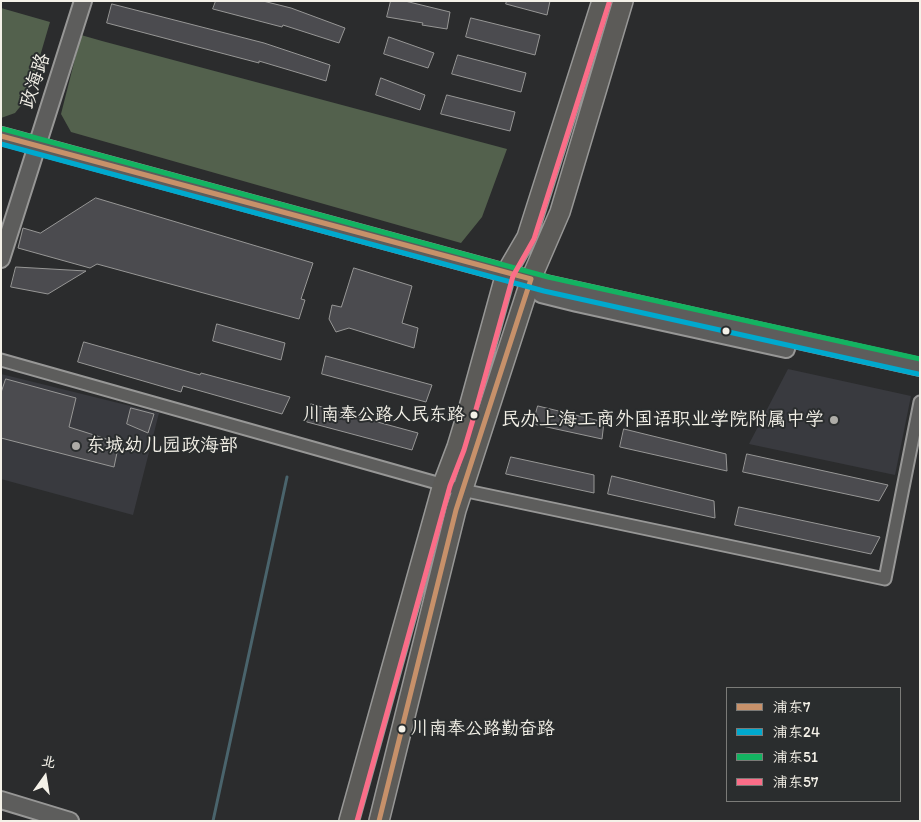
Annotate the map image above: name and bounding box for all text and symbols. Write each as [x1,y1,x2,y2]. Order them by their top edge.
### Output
street label: 政海路 [16,50,56,112]
unlabelled marker [721,326,731,336]
place label: 川南奉公路人民东路 [303,404,465,426]
place label: 民办上海工商外国语职业学院附属中学 [501,409,824,431]
marker: 川南奉公路人民东路 [469,410,479,420]
marker: 民办上海工商外国语职业学院附属中学 [828,414,840,426]
place label: 东城幼儿园政海部 [86,435,238,457]
marker: 东城幼儿园政海部 [70,440,82,452]
legend [726,687,901,802]
text: 浦东7 [773,698,810,716]
place label: 川南奉公路勤奋路 [411,718,555,740]
text: 浦东24 [773,723,820,741]
marker: 川南奉公路勤奋路 [397,724,407,734]
text: 浦东51 [773,748,818,766]
north arrow [20,752,70,802]
text: 北 [40,752,57,772]
text: 浦东57 [773,773,818,791]

